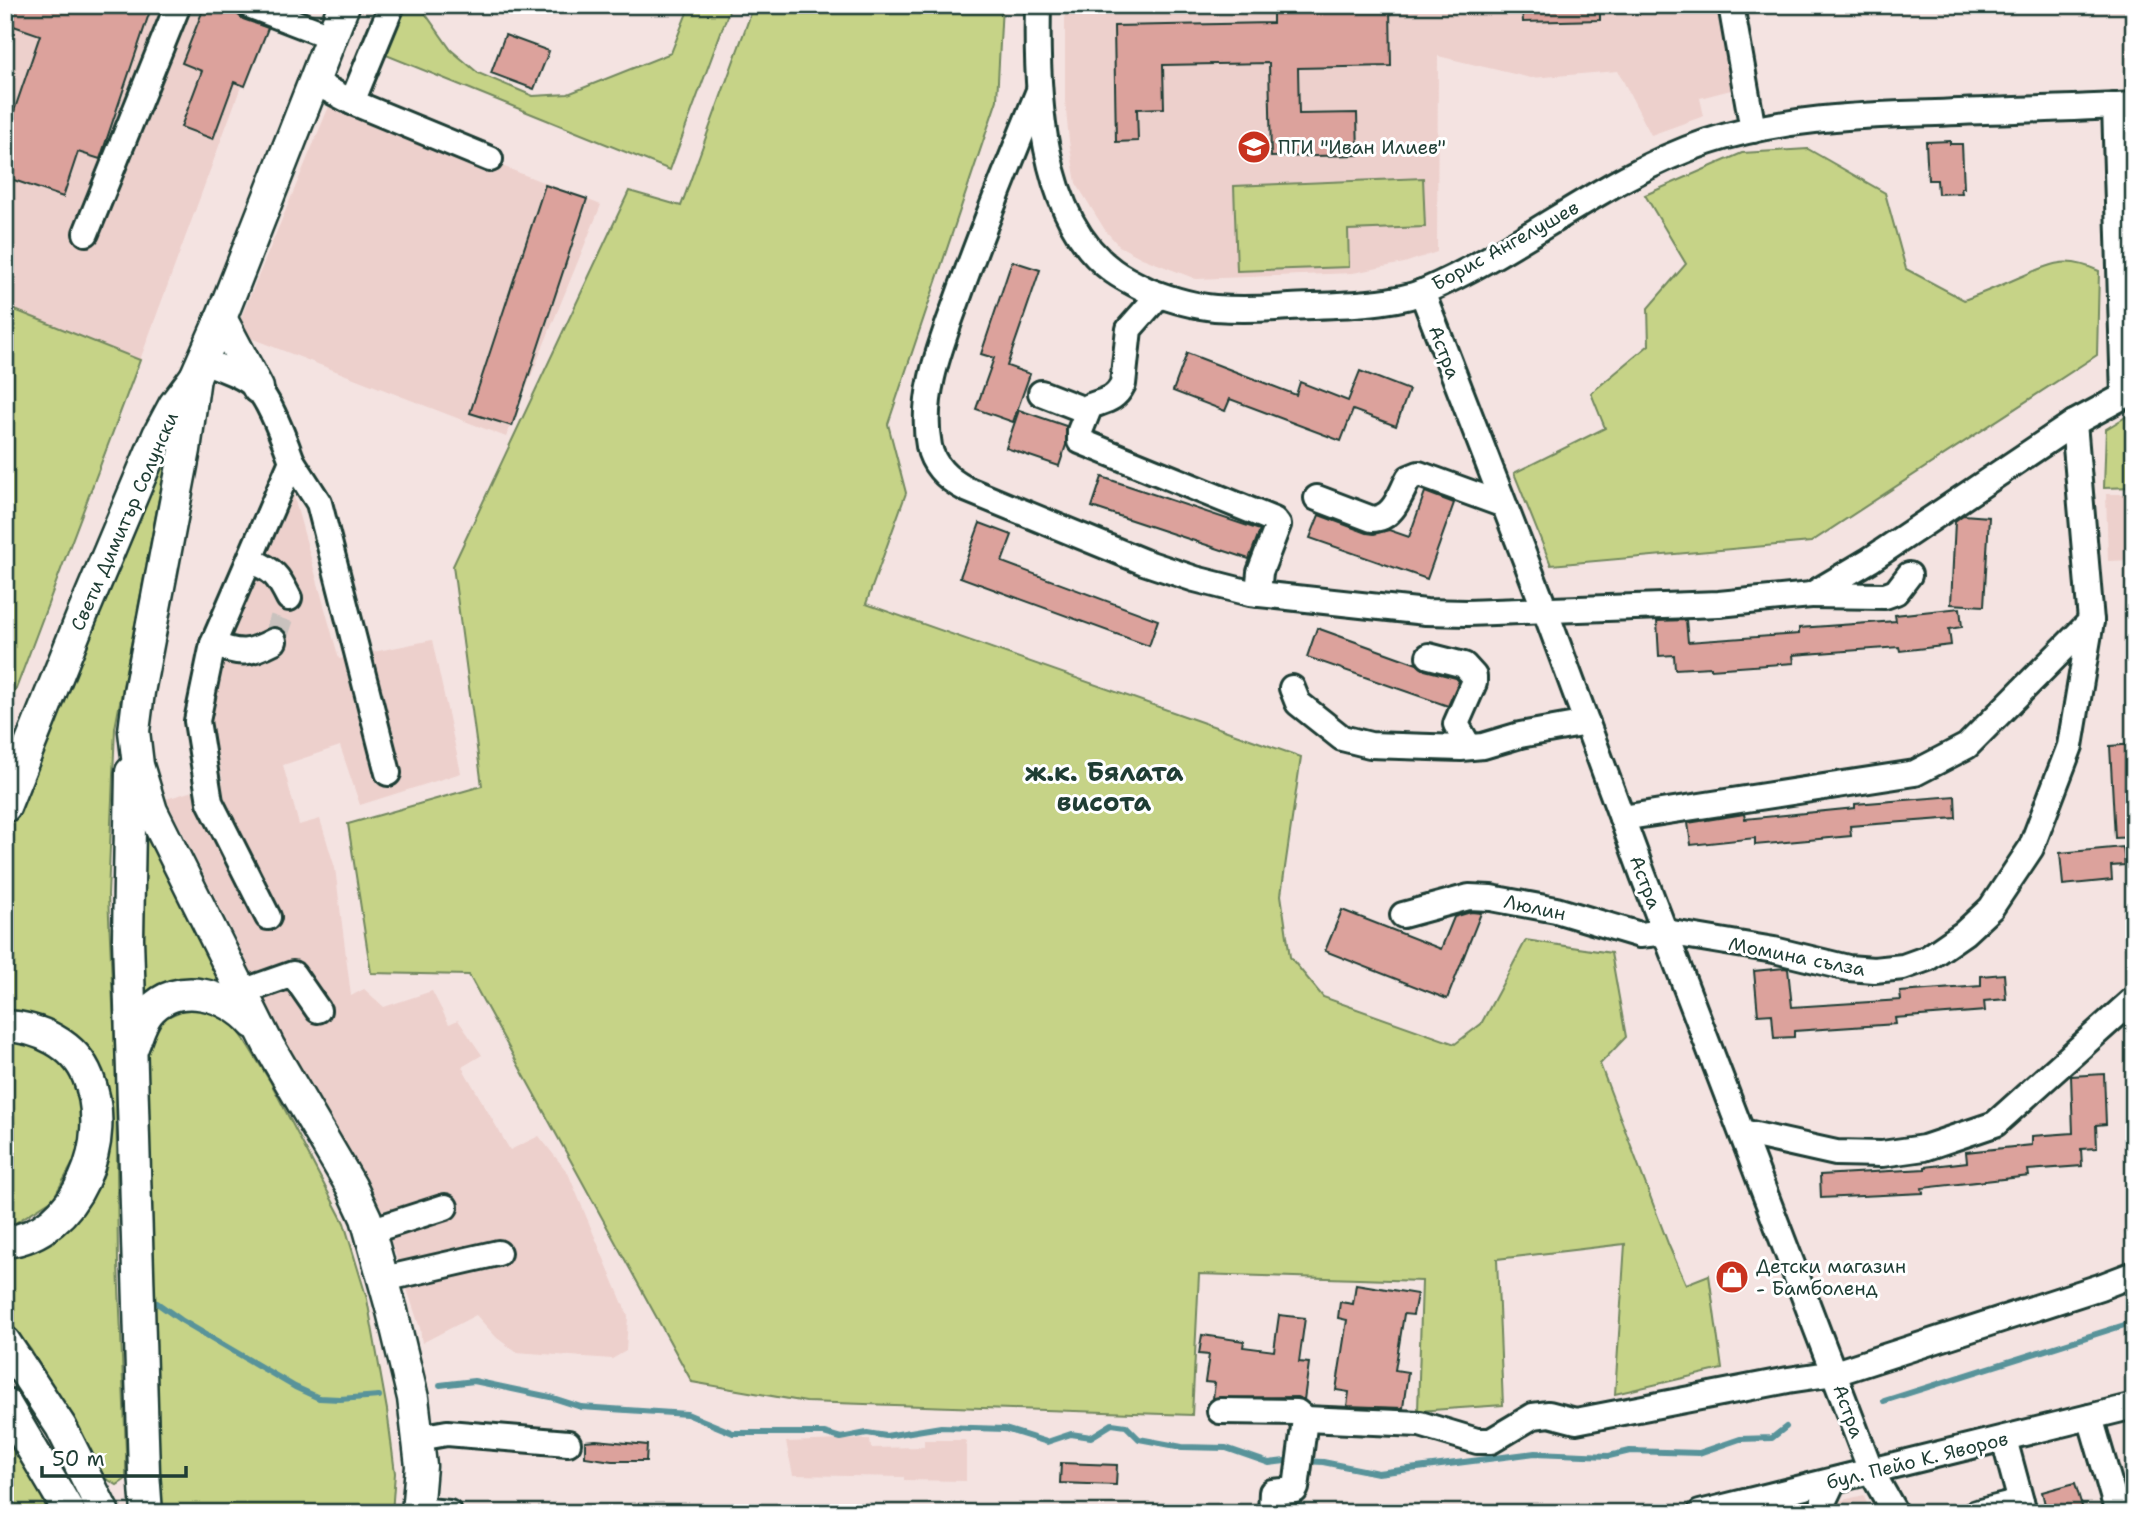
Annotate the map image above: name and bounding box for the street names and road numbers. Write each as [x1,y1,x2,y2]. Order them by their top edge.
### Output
street label: Борис Ангелушев [1427,195,1583,296]
street label: Астра [1423,322,1466,383]
street label: Свети Димитър Солунски [65,408,184,635]
street label: Астра [1624,852,1667,913]
street label: Люлин [1502,889,1568,926]
street label: Момина сълза [1726,931,1868,982]
street label: Астра [1827,1381,1870,1442]
street label: бул. Пейо К. Яворов [1824,1426,2011,1495]

